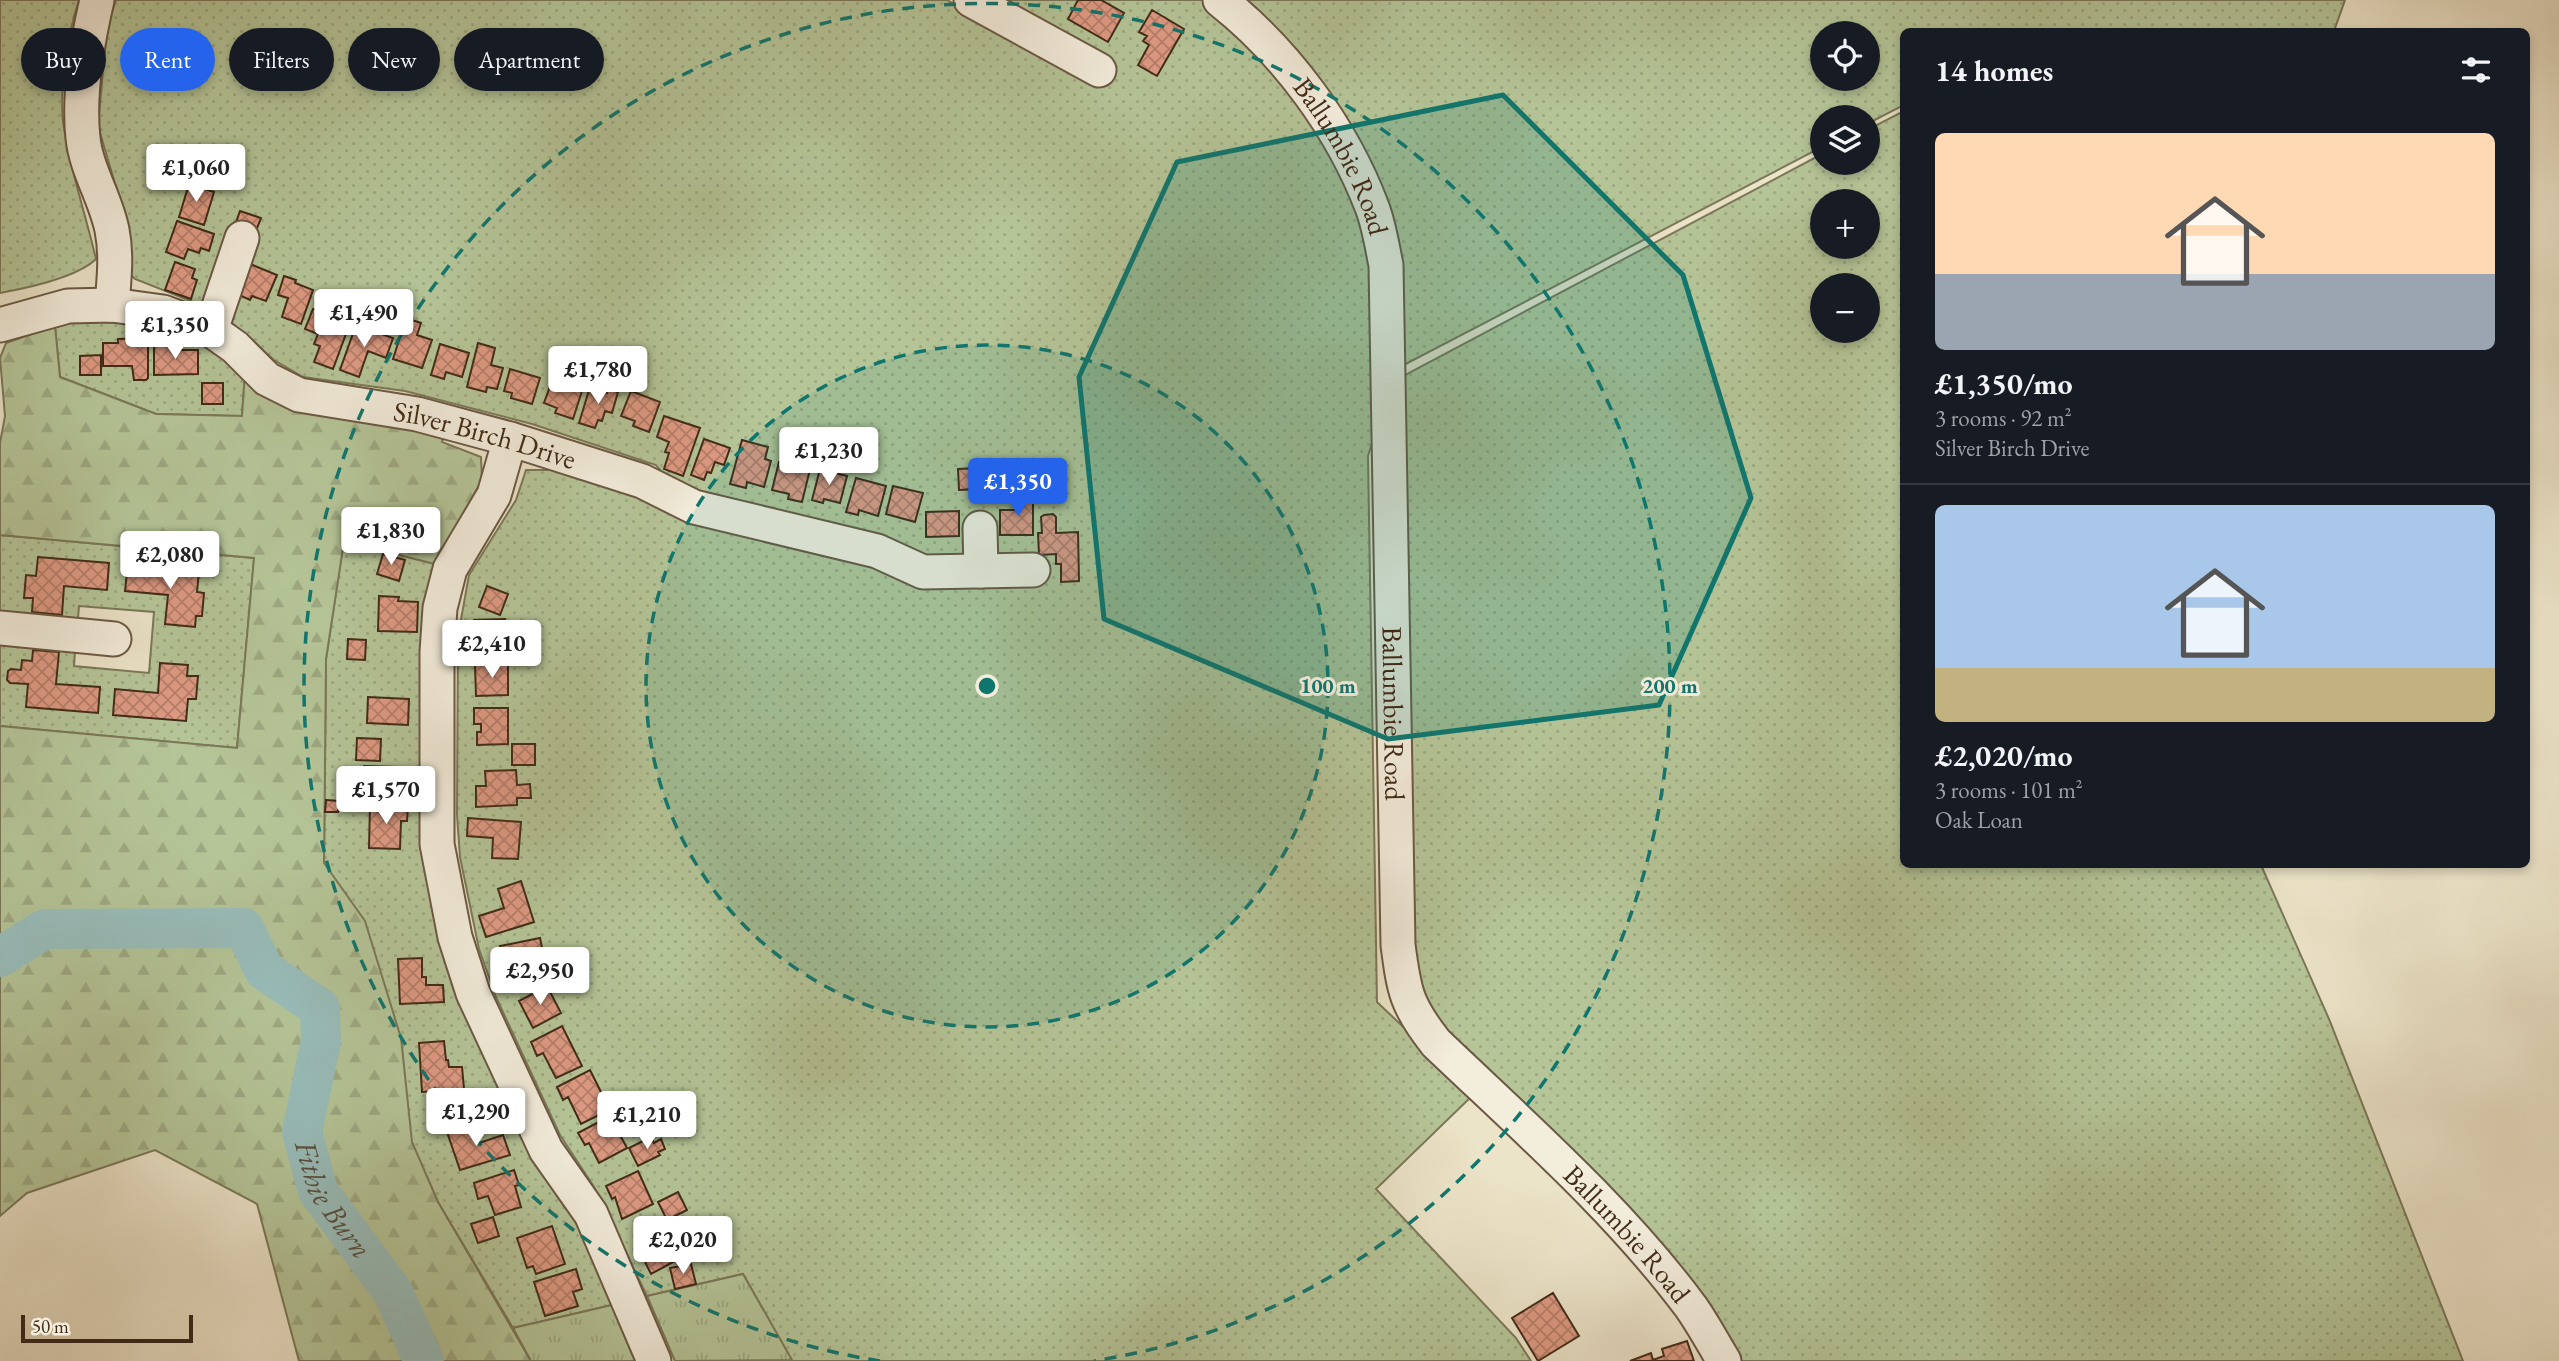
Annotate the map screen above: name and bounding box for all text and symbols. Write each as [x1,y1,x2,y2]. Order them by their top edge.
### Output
map controls [1810,21,1880,343]
button: locate [1810,21,1880,91]
chip: Buy [21,28,106,91]
chip: Rent [120,28,215,91]
chip: Filters [229,28,334,91]
chip: New [348,28,440,91]
chip: Apartment [454,28,604,91]
text: 14 homes [1935,51,2053,90]
icon: filters [2457,51,2495,89]
street label: Ballumbie Road [1286,70,1398,239]
button: layers [1810,105,1880,175]
pin: £1,060 [139,144,253,204]
text: £1,060 [162,152,230,182]
icon: home [2152,178,2278,304]
button: + [1810,189,1880,259]
button: − [1810,273,1880,343]
pin: £1,490 [307,290,421,349]
text: £1,490 [330,297,398,327]
pin: £1,350 [118,302,232,361]
text: £1,350 [141,309,209,339]
pin: £1,780 [541,346,655,406]
text: £1,780 [564,354,632,384]
text: £1,350/mo [1935,364,2073,403]
street label: Silver Birch Drive [391,393,581,477]
text: 3 rooms · 92 m² [1935,403,2072,433]
pin: £1,230 [772,428,886,487]
text: Silver Birch Drive [1935,433,2089,463]
text: £1,230 [795,435,863,465]
pin: £1,350 [961,458,1075,518]
text: £1,350 [984,466,1052,496]
pin: £1,830 [334,508,448,567]
text: £1,830 [357,515,425,545]
pin: £2,080 [113,532,227,591]
text: £2,080 [136,539,204,569]
icon: home [2152,550,2278,676]
pin: £2,410 [435,620,549,680]
street label: Ballumbie Road [1374,626,1413,802]
text: £2,410 [458,628,526,658]
text: 100 m [1300,672,1356,699]
text: 200 m [1642,672,1698,699]
centre of rings [975,674,999,698]
text: £2,020/mo [1935,736,2073,775]
pin: £1,570 [329,766,443,826]
text: £1,570 [352,774,420,804]
text: 3 rooms · 101 m² [1935,775,2083,805]
text: Oak Loan [1935,805,2023,835]
pin: £2,950 [483,948,597,1007]
text: £2,950 [506,955,574,985]
pin: £1,290 [419,1088,533,1148]
pin: £1,210 [590,1092,704,1151]
text: £1,290 [442,1096,510,1126]
text: £1,210 [613,1099,681,1129]
water label: Fithie Burn [286,1135,381,1266]
street label: Ballumbie Road [1556,1157,1700,1311]
pin: £2,020 [626,1216,740,1276]
text: £2,020 [649,1224,717,1254]
scale bar [21,1312,192,1344]
text: 50 m [32,1314,69,1339]

